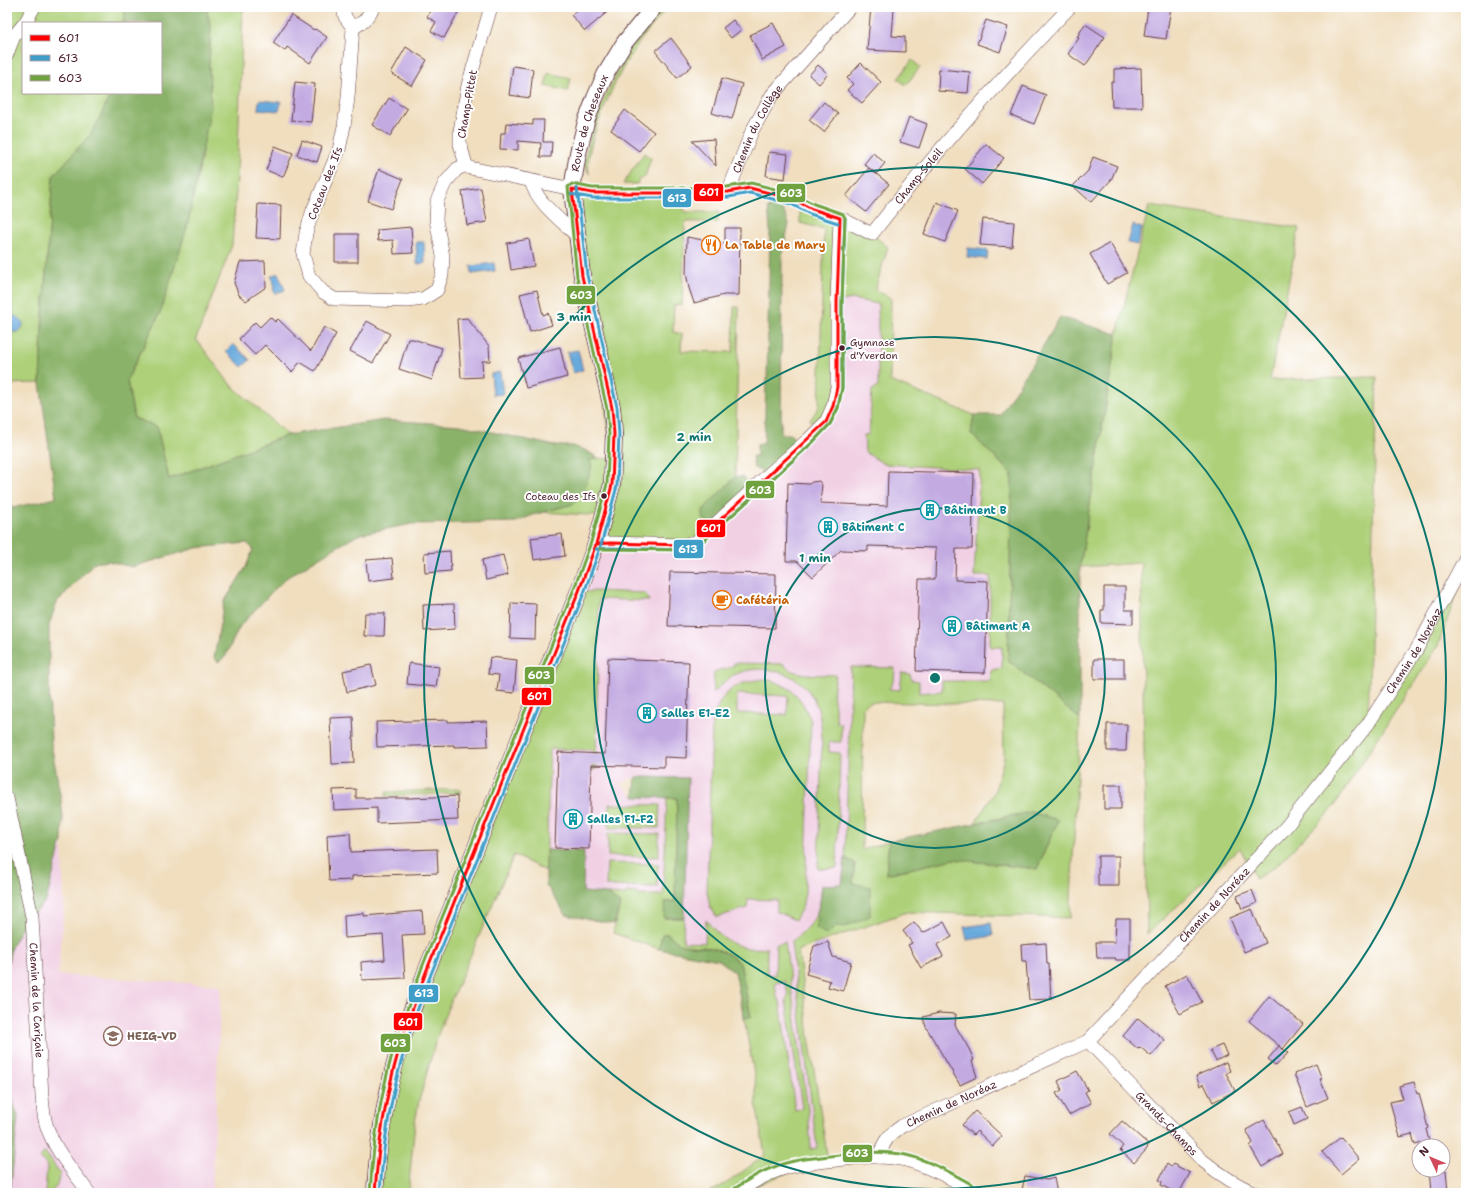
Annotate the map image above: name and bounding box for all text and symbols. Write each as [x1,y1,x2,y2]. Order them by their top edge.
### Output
legend [22,22,162,94]
text: 601 [58,30,79,46]
text: 613 [58,50,78,66]
street label: Champ-Pittet [454,68,481,140]
text: 603 [58,70,82,86]
street label: Route de Cheseaux [568,72,612,173]
street label: Chemin du Collège [729,81,786,175]
street label: Coteau des Ifs [305,144,346,222]
street label: Champ-Soleil [891,145,947,207]
line badge: 601 [693,183,724,202]
line badge: 603 [776,183,806,203]
text: 601 [699,185,719,200]
text: 603 [780,186,803,201]
line badge: 613 [662,188,692,208]
text: 613 [667,191,687,206]
restaurant icon: La Table de Mary [700,234,722,256]
place label: La Table de Mary [725,238,826,253]
line badge: 603 [566,285,596,305]
text: 603 [570,288,593,303]
text: 3 min [557,309,592,325]
place label: Gymnase d'Yverdon [850,336,898,362]
marker: Gymnase d'Yverdon [837,343,847,353]
text: 2 min [677,429,712,445]
line badge: 603 [745,480,775,499]
text: 603 [749,483,772,498]
place label: Coteau des Ifs [525,490,596,503]
marker: Coteau des Ifs [599,491,609,501]
building icon: Bâtiment B [919,499,941,521]
place label: Bâtiment B [944,503,1007,518]
building icon: Bâtiment C [817,516,839,538]
line badge: 601 [696,519,726,538]
place label: Bâtiment C [842,520,905,535]
text: 601 [701,521,721,536]
line badge: 613 [673,539,704,559]
text: 613 [678,542,698,557]
text: 1 min [799,550,831,566]
cafe icon: Cafétéria [711,589,733,611]
place label: Cafétéria [736,593,789,608]
street label: Chemin de Noréaz [1383,605,1446,697]
building icon: Bâtiment A [941,615,963,637]
place label: Bâtiment A [966,619,1031,634]
line badge: 603 [524,666,555,685]
text: 603 [528,668,551,683]
centre of rings [928,671,942,685]
line badge: 601 [521,687,552,706]
text: 601 [527,689,547,704]
building icon: Salles E1-E2 [636,702,658,724]
place label: Salles E1-E2 [661,706,730,721]
building icon: Salles F1-F2 [562,808,584,830]
place label: Salles F1-F2 [587,812,654,827]
street label: Chemin de Noréaz [1176,864,1253,946]
street label: Chemin de la Cariçaie [25,942,47,1058]
line badge: 613 [408,984,439,1003]
text: 613 [414,986,434,1001]
line badge: 601 [393,1012,423,1031]
text: 601 [398,1015,418,1030]
school or university icon: HEIG-VD [102,1025,124,1047]
place label: HEIG-VD [127,1029,177,1044]
line badge: 603 [380,1033,411,1053]
text: 603 [384,1036,407,1051]
street label: Chemin de Noréaz [904,1077,999,1131]
street label: Grands-Champs [1132,1088,1201,1159]
north arrow [1411,1138,1451,1178]
text: N [1416,1143,1433,1160]
line badge: 603 [842,1144,873,1163]
text: 603 [846,1146,869,1161]

